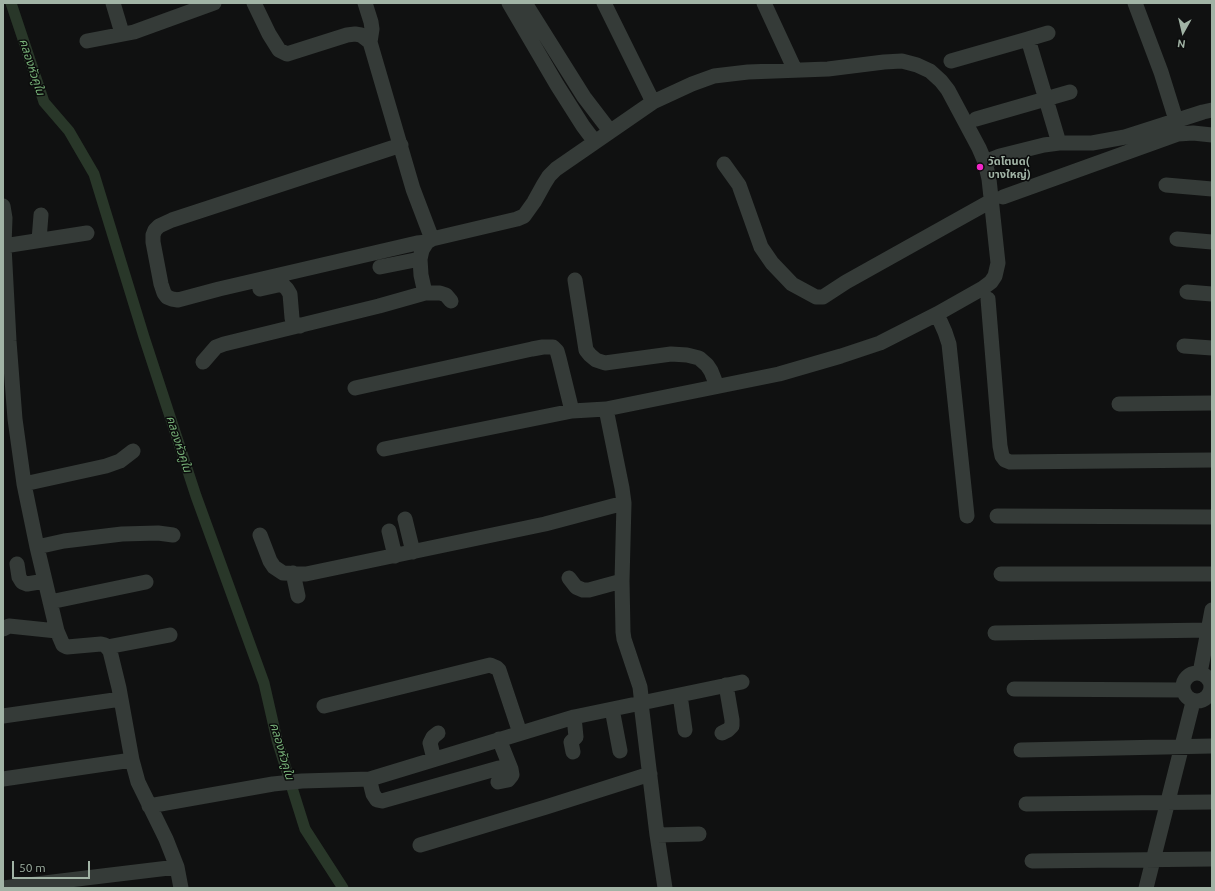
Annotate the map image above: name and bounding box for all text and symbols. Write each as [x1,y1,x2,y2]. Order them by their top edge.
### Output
north arrow [1163,12,1203,52]
water label: คลองหัวคูใน [16,37,48,97]
text: N [1176,37,1186,50]
place label: วัดโตนด( บางใหญ่) [988,154,1031,180]
marker: วัดโตนด( บางใหญ่) [975,162,985,172]
water label: คลองหัวคูใน [163,414,195,474]
water label: คลองหัวคูใน [267,721,297,781]
scale bar [14,853,92,879]
text: 50 m [19,861,46,874]

